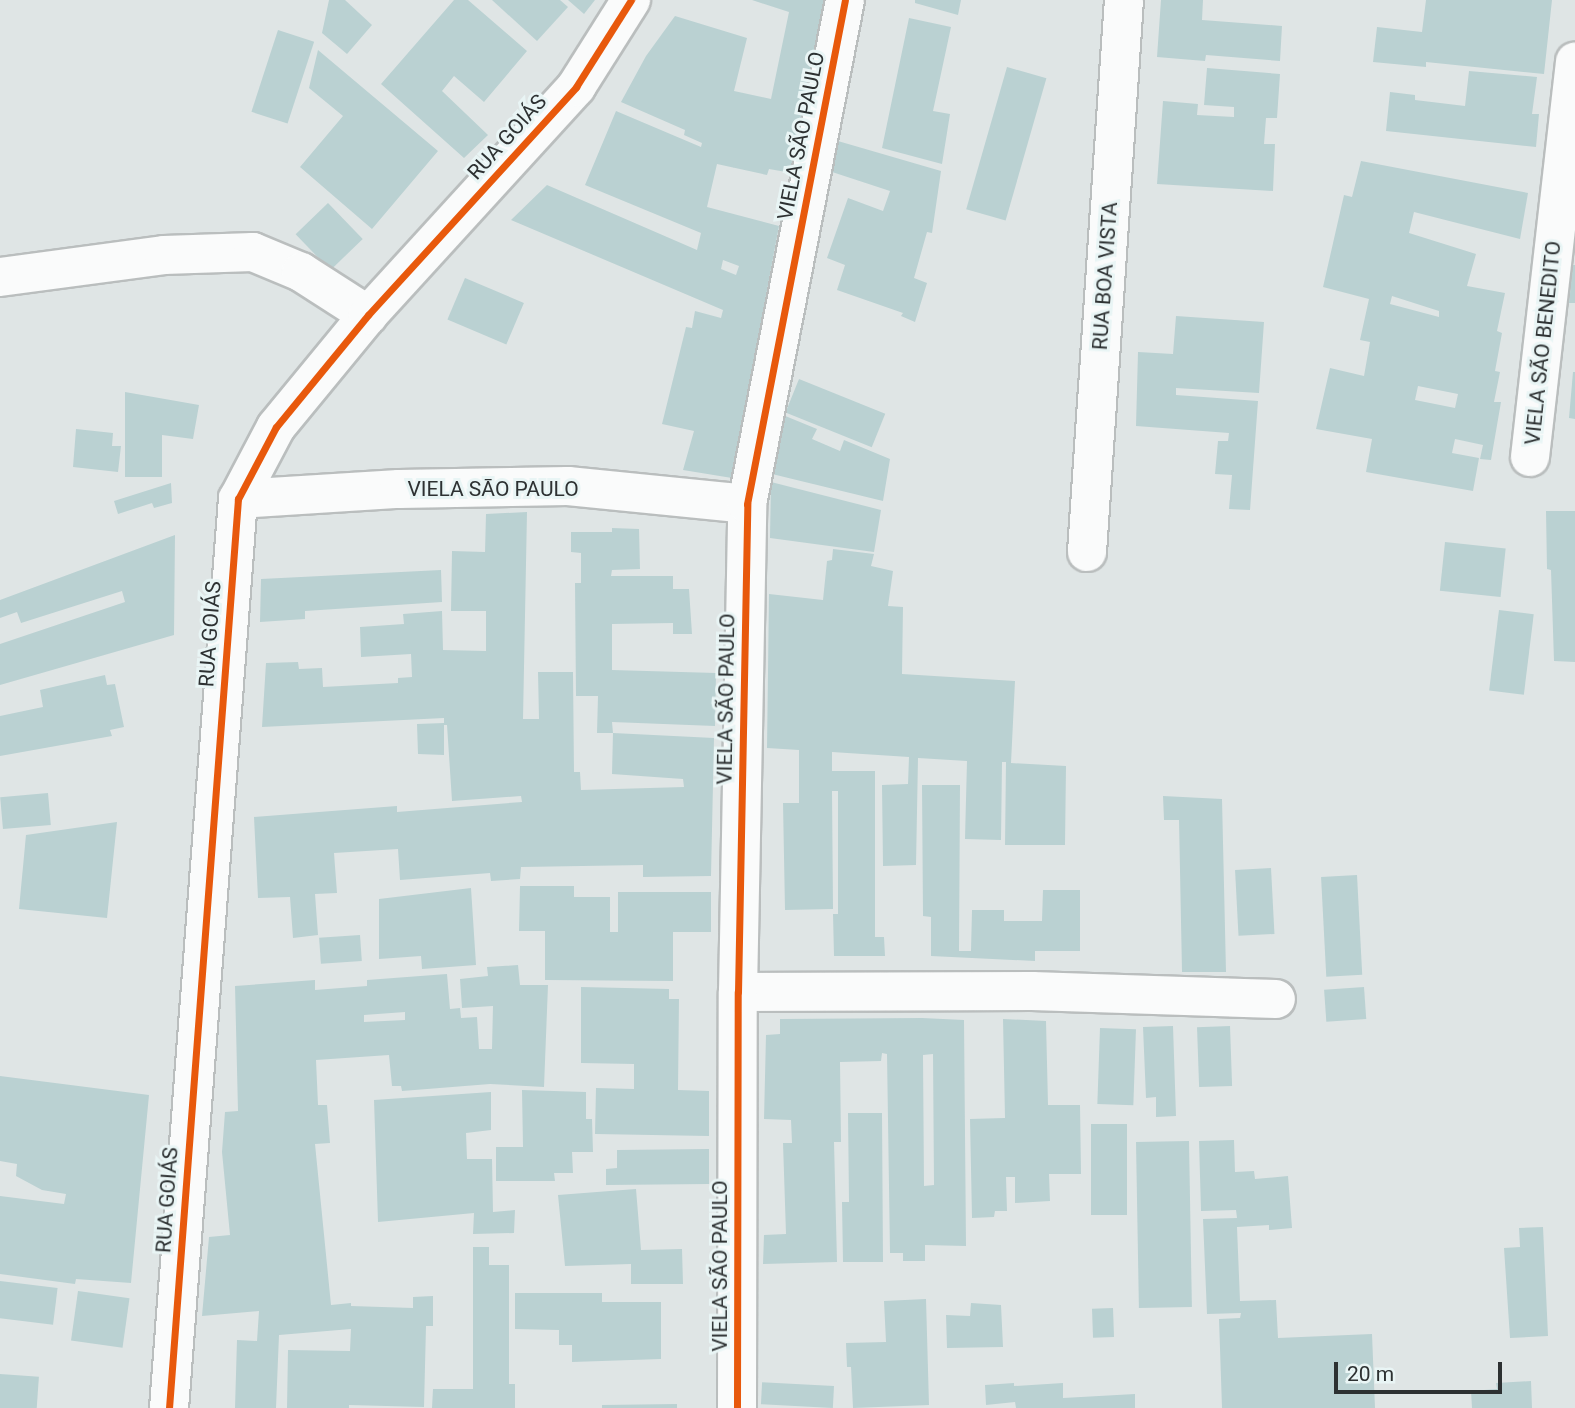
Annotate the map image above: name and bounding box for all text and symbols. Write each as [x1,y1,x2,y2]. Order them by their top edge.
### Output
street label: VIELA SÃO PAULO [772,50,830,222]
street label: RUA GOIÁS [462,89,552,185]
street label: RUA BOA VISTA [1087,201,1123,351]
street label: VIELA SÃO BENEDITO [1520,240,1566,446]
street label: VIELA SĀO PAULO [407,476,579,502]
street label: RUA GOIÁS [194,580,226,688]
street label: VIELA SÃO PAULO [712,613,740,785]
street label: RUA GOIÁS [151,1146,183,1254]
street label: VIELA SÃO PAULO [707,1180,733,1352]
scale bar [1337,1348,1505,1392]
text: 20 m [1347,1362,1394,1386]

